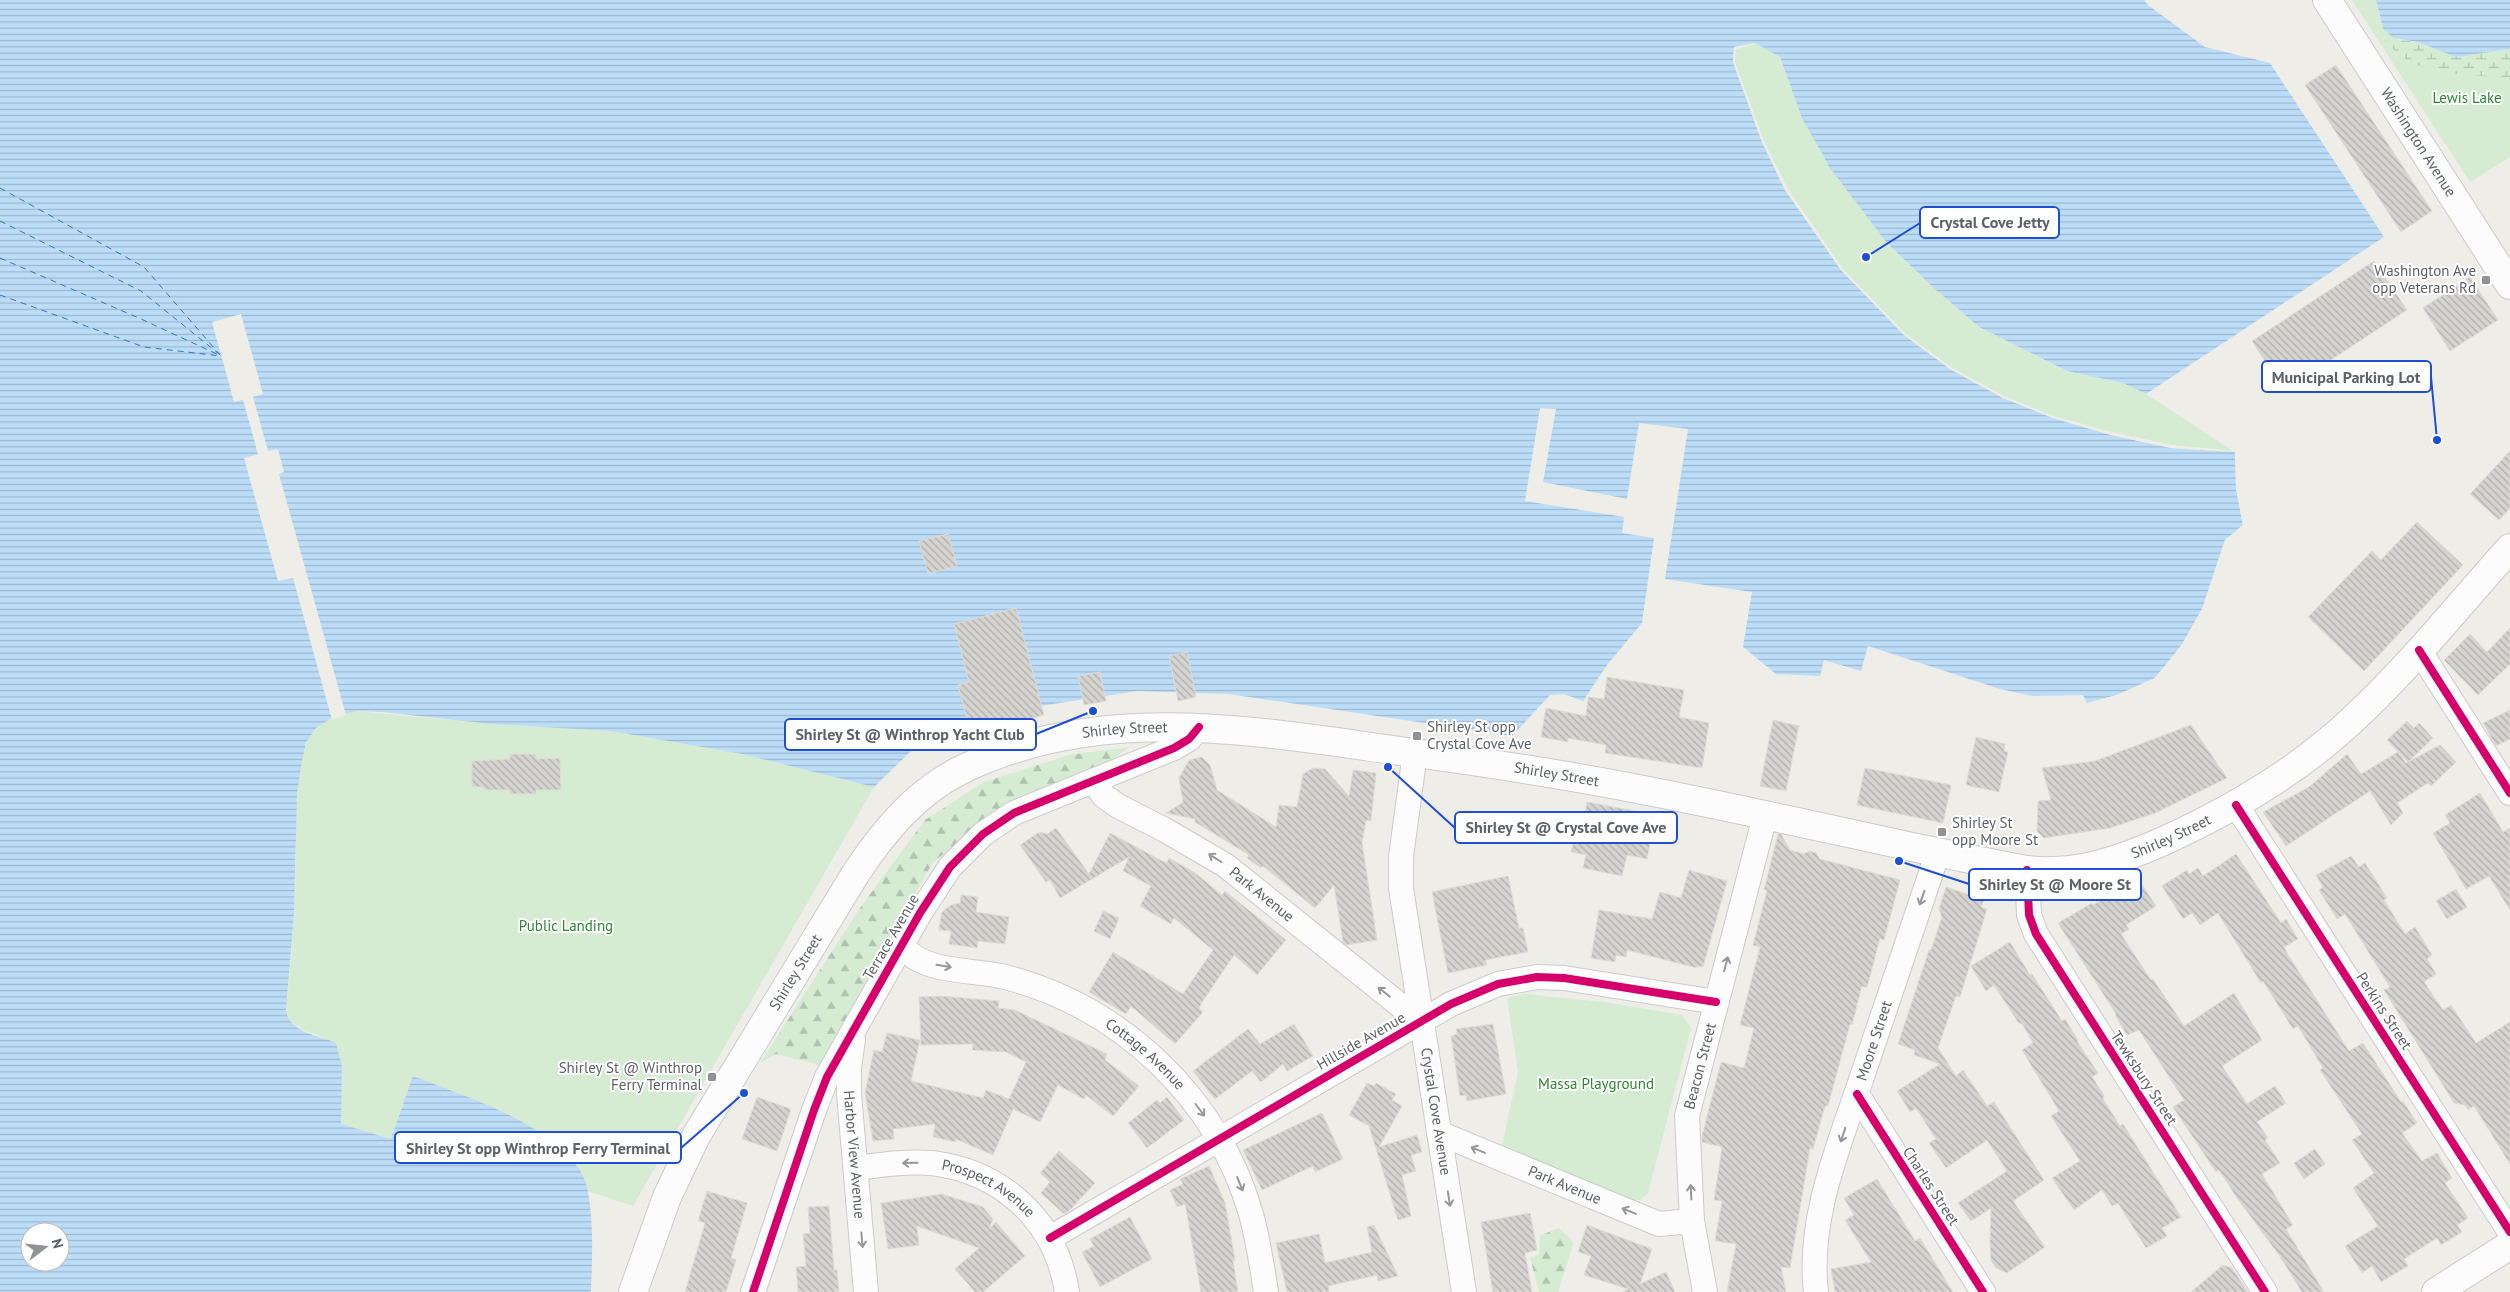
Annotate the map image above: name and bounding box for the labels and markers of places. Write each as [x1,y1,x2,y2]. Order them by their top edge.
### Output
callout: Crystal Cove Jetty [1920,207,2059,238]
place label: Washington Ave opp Veterans Rd [2372,261,2476,297]
marker: Washington Ave opp Veterans Rd [2480,274,2492,286]
callout: Municipal Parking Lot [2262,361,2431,392]
place label: Shirley St opp Crystal Cove Ave [1427,717,1532,753]
callout: Shirley St @ Winthrop Yacht Club [785,719,1036,750]
marker: Shirley St opp Crystal Cove Ave [1411,730,1423,742]
callout: Shirley St @ Crystal Cove Ave [1455,812,1677,843]
place label: Shirley St opp Moore St [1952,813,2038,849]
marker: Shirley St opp Moore St [1936,826,1948,838]
callout: Shirley St @ Moore St [1969,869,2141,900]
place label: Shirley St @ Winthrop Ferry Terminal [559,1058,703,1094]
marker: Shirley St @ Winthrop Ferry Terminal [706,1071,718,1083]
callout: Shirley St opp Winthrop Ferry Terminal [395,1132,681,1163]

